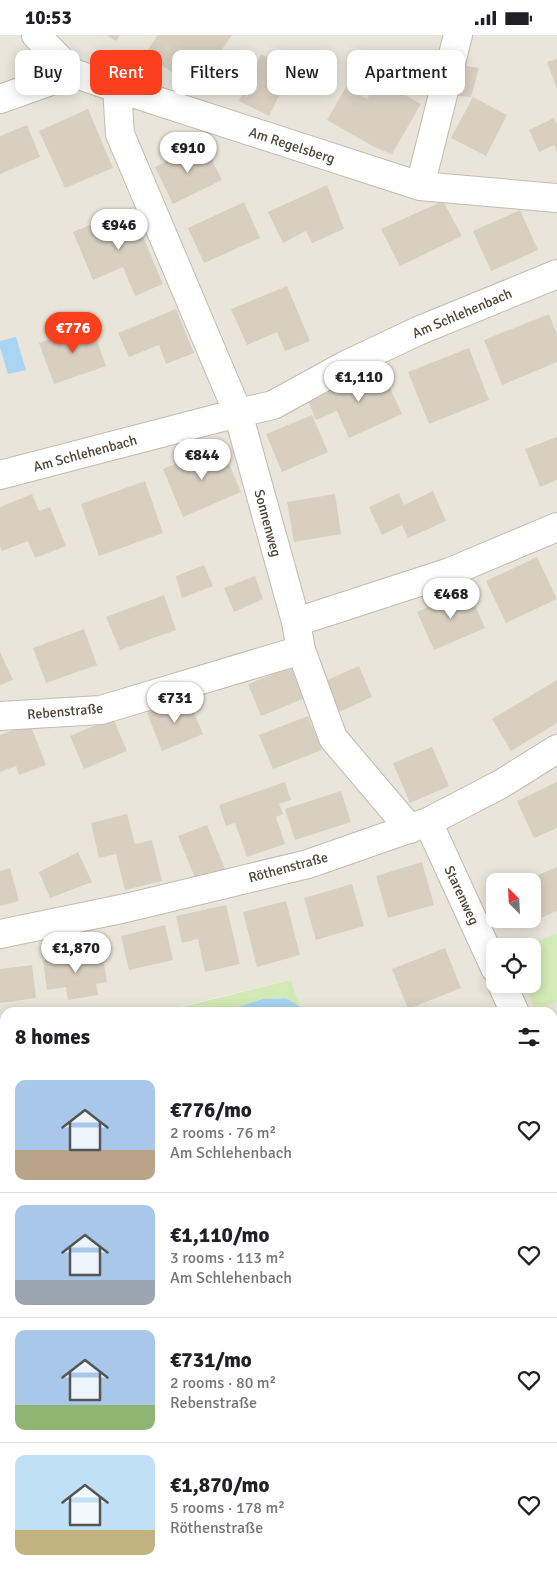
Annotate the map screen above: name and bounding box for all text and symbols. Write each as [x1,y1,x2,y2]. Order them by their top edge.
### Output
text: 10:53 [25,6,72,30]
chip: Buy [15,50,80,95]
chip: Rent [90,50,162,95]
chip: Filters [172,50,257,95]
chip: New [267,50,337,95]
chip: Apartment [347,50,465,95]
street label: Am Regelsberg [247,124,337,167]
pin: €910 [158,131,218,174]
text: €910 [171,138,205,158]
pin: €946 [89,209,149,251]
text: €946 [102,215,136,235]
street label: Am Schlehenbach [410,285,515,342]
pin: €776 [43,311,103,354]
text: €776 [56,318,90,338]
pin: €1,110 [318,361,400,403]
text: €1,110 [335,367,383,387]
street label: Am Schlehenbach [31,431,139,476]
pin: €844 [172,439,232,481]
text: €844 [185,445,219,465]
street label: Sonnenweg [250,488,285,559]
pin: €468 [421,577,481,620]
text: €468 [434,584,468,604]
pin: €731 [145,681,205,724]
text: €731 [158,688,192,708]
street label: Rebenstraße [26,700,104,723]
street label: Röthenstraße [247,849,330,886]
street label: Starenweg [440,863,483,928]
north arrow [486,873,541,927]
map controls [486,873,541,993]
pin: €1,870 [35,931,117,974]
text: €1,870 [52,938,100,958]
button: locate [486,938,541,993]
icon: filters [515,1023,543,1051]
text: 8 homes [15,1024,90,1050]
text: €776/mo [170,1097,252,1123]
icon: home [55,1100,115,1160]
icon: heart [515,1116,543,1144]
text: 2 rooms · 76 m² [170,1123,276,1143]
text: Am Schlehenbach [170,1143,292,1163]
text: €1,110/mo [170,1222,269,1248]
icon: home [55,1225,115,1285]
icon: heart [515,1241,543,1269]
text: 3 rooms · 113 m² [170,1248,285,1268]
text: Am Schlehenbach [170,1268,292,1288]
text: €731/mo [170,1347,252,1373]
icon: home [55,1350,115,1410]
icon: heart [515,1366,543,1394]
text: 2 rooms · 80 m² [170,1373,276,1393]
text: Rebenstraße [170,1393,257,1413]
text: €1,870/mo [170,1472,269,1498]
icon: home [55,1475,115,1535]
icon: heart [515,1491,543,1519]
text: 5 rooms · 178 m² [170,1498,285,1518]
text: Röthenstraße [170,1518,263,1538]

